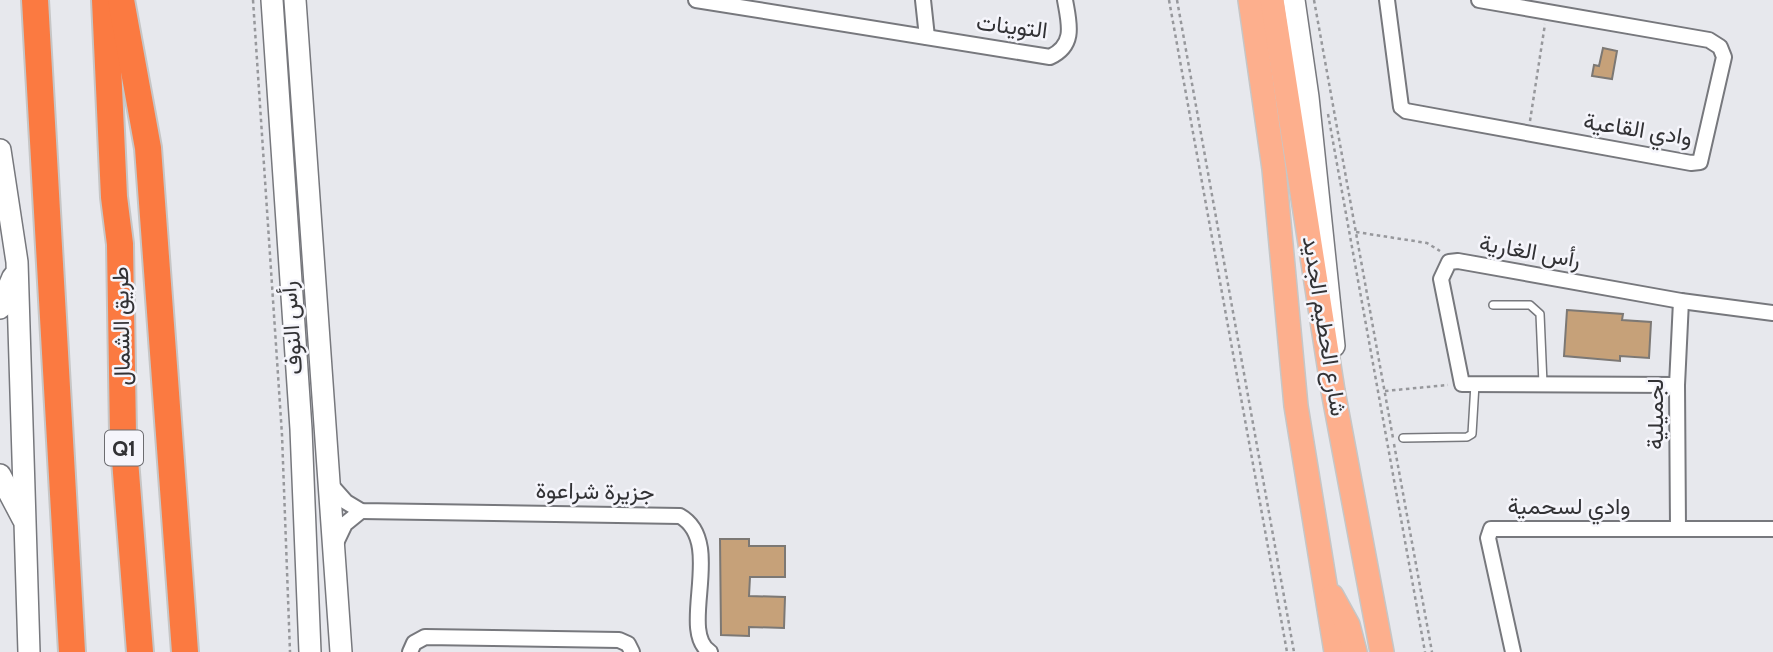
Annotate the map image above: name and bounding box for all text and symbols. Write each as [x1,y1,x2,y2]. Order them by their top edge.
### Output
street label: التوينات [975,8,1049,45]
street label: وادي القاعية [1581,107,1694,156]
street label: رأس الغارية [1477,228,1583,275]
street label: شارع الحطيم الجديد [1295,234,1353,418]
street label: طريق الشمال [106,266,137,386]
street label: رأس النوف [274,280,309,376]
street label: لجميلية [1641,378,1669,450]
road number: Q1 [105,430,143,466]
street label: جزيرة شراعوة [535,476,655,507]
street label: وادي لسحمية [1507,492,1631,525]

